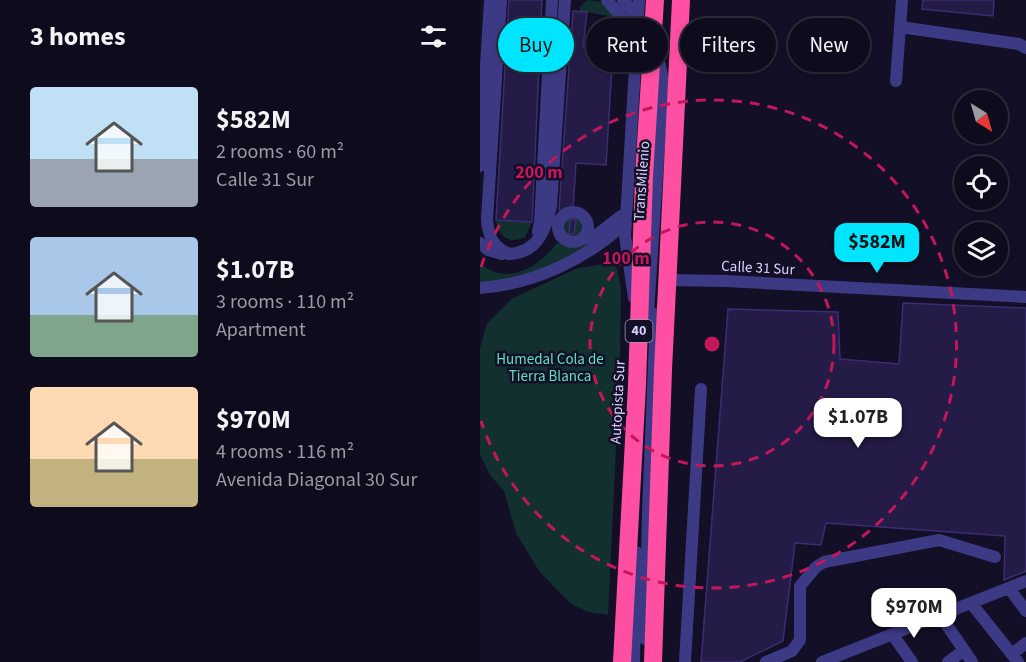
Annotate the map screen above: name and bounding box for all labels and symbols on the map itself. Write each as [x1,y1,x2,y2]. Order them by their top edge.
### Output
north arrow [954,90,1008,144]
street label: TransMilenio [629,140,655,222]
text: 200 m [515,160,563,185]
pin: $582M [835,223,919,274]
text: 100 m [602,246,650,271]
street label: Calle 31 Sur [721,256,796,280]
road number: 40 [626,320,652,342]
centre of rings [702,334,722,354]
park label: Humedal Cola de Tierra Blanca [496,349,604,387]
street label: Autopista Sur [605,359,631,444]
pin: $1.07B [809,398,907,449]
pin: $970M [872,588,956,639]

